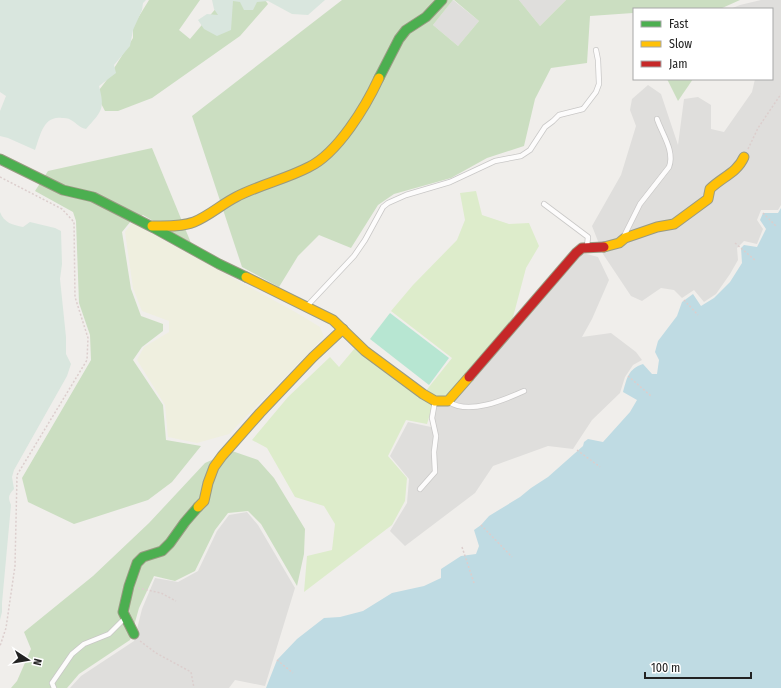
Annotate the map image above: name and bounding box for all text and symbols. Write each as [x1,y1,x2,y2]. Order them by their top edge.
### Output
legend [633,8,773,80]
text: Fast [669,17,688,31]
text: Slow [669,37,692,51]
text: Jam [669,57,687,71]
north arrow [8,640,48,680]
scale bar [645,654,751,680]
text: N [30,657,44,667]
text: 100 m [651,661,680,675]

